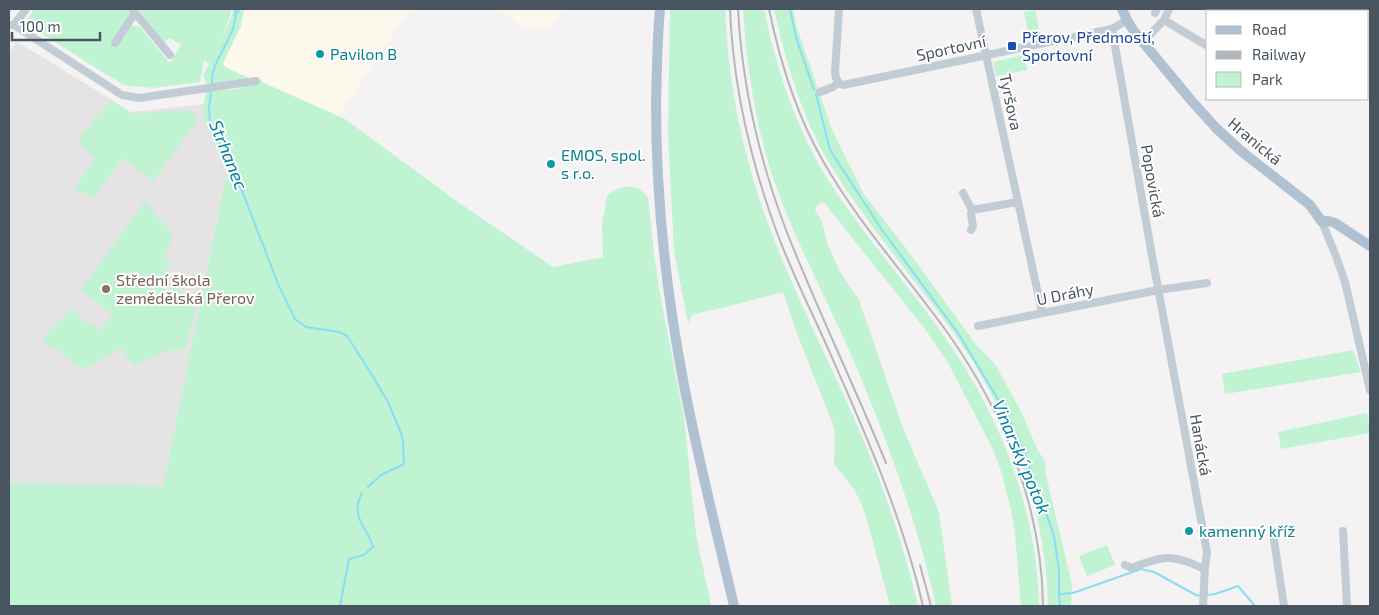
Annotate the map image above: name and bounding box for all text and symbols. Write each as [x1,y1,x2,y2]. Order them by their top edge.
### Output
scale bar [12,10,100,42]
legend [1206,10,1369,100]
text: 100 m [20,17,61,35]
text: Road [1252,20,1287,38]
place label: Přerov, Předmostí, Sportovní [1022,27,1155,64]
street label: Sportovní [914,31,988,64]
marker: Přerov, Předmostí, Sportovní [1006,40,1018,52]
place label: Pavilon B [330,44,397,63]
text: Railway [1252,45,1306,63]
marker: Pavilon B [314,48,326,60]
text: Park [1252,70,1283,88]
street label: Tyršova [996,72,1027,132]
street label: Hranická [1225,113,1286,168]
water label: Strhanec [205,116,253,193]
street label: Popovická [1138,143,1169,219]
place label: EMOS, spol. s r.o. [561,145,646,182]
marker: EMOS, spol. s r.o. [545,158,557,170]
place label: Střední škola zemědělská Přerov [116,270,255,307]
street label: U Dráhy [1035,279,1096,308]
marker: Střední škola zemědělská Přerov [100,283,112,295]
water label: Vinarský potok [988,396,1056,517]
street label: Hanácká [1187,413,1216,477]
place label: kamenný kříž [1199,521,1296,540]
marker: kamenný kříž [1183,525,1195,537]

